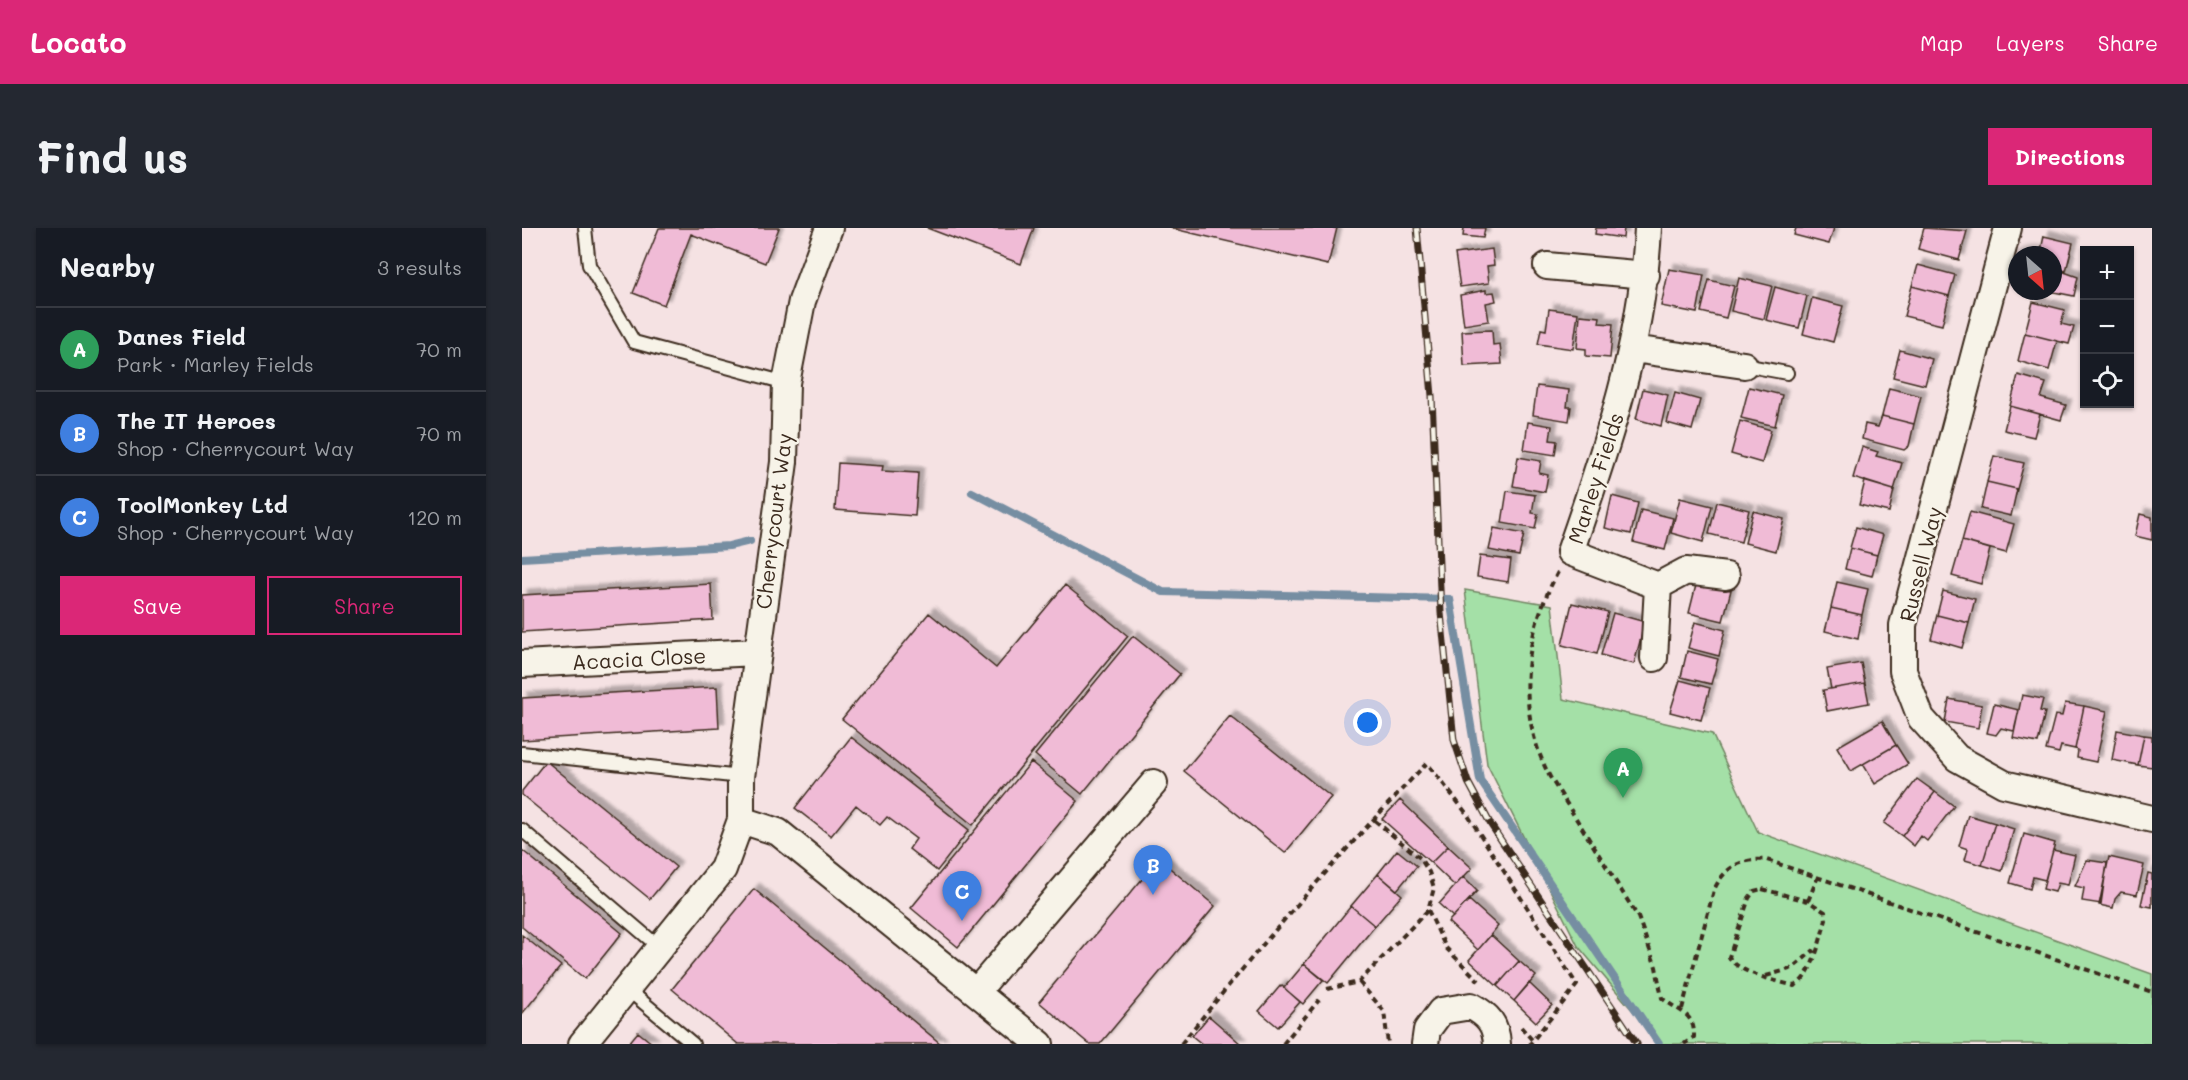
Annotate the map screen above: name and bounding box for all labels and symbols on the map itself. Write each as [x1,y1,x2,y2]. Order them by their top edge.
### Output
north arrow [2008,246,2062,300]
street label: Marley Fields [1561,409,1629,547]
street label: Cherrycourt Way [749,431,797,611]
street label: Russell Way [1893,503,1947,625]
street label: Acacia Close [571,641,707,675]
your location [1353,708,1382,737]
pin: A [1604,748,1642,798]
pin: B [1134,846,1172,895]
pin: C [942,872,982,921]

